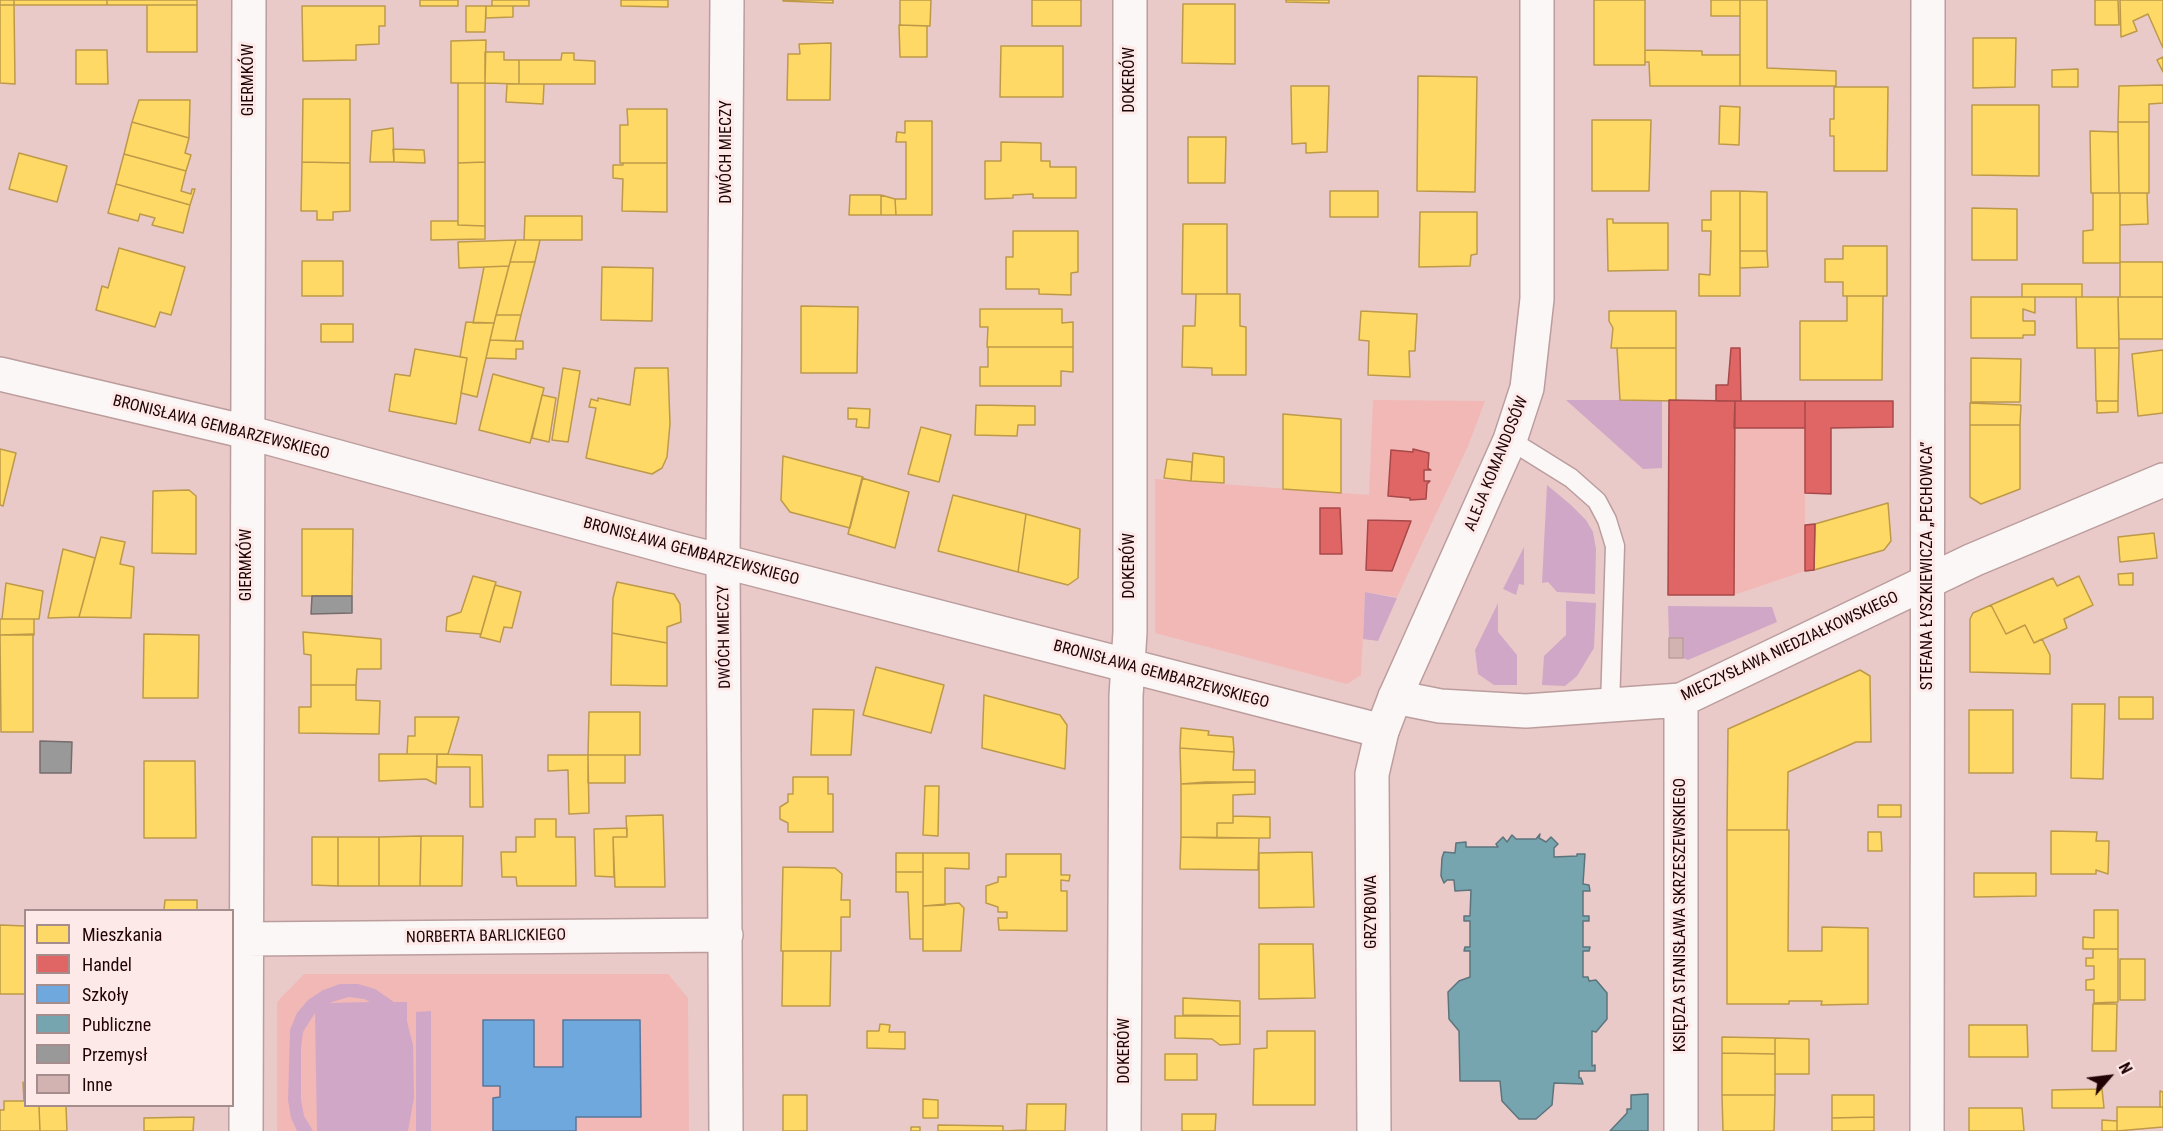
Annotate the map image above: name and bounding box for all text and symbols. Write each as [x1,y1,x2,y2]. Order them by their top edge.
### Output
street label: GIERMKÓW [239,44,259,116]
street label: DOKERÓW [1120,47,1140,113]
street label: DWÓCH MIECZY [717,100,737,204]
street label: BRONISŁAWA GEMBARZEWSKIEGO [111,392,331,464]
street label: ALEJA KOMANDOSÓW [1461,394,1533,534]
street label: STEFANA ŁYSZKIEWICZA „PECHOWCA” [1918,442,1938,690]
street label: BRONISŁAWA GEMBARZEWSKIEGO [581,514,801,590]
street label: GIERMKÓW [237,529,257,601]
street label: DOKERÓW [1120,533,1140,599]
street label: DWÓCH MIECZY [714,585,736,689]
street label: MIECZYSŁAWA NIEDZIAŁKOWSKIEGO [1678,588,1902,706]
street label: BRONISŁAWA GEMBARZEWSKIEGO [1051,637,1271,713]
street label: KSIĘDZA STANISŁAWA SKRZESZEWSKIEGO [1671,778,1691,1052]
street label: GRZYBOWA [1362,875,1382,949]
legend [24,909,234,1107]
text: Mieszkania [82,924,162,945]
street label: NORBERTA BARLICKIEGO [406,926,566,948]
text: Handel [82,954,132,975]
text: Szkoły [82,984,128,1005]
text: Publiczne [82,1014,151,1035]
street label: DOKERÓW [1115,1018,1135,1084]
text: Przemysł [82,1044,147,1065]
north arrow [2079,1047,2139,1107]
text: N [2115,1060,2136,1077]
text: Inne [82,1074,112,1095]

